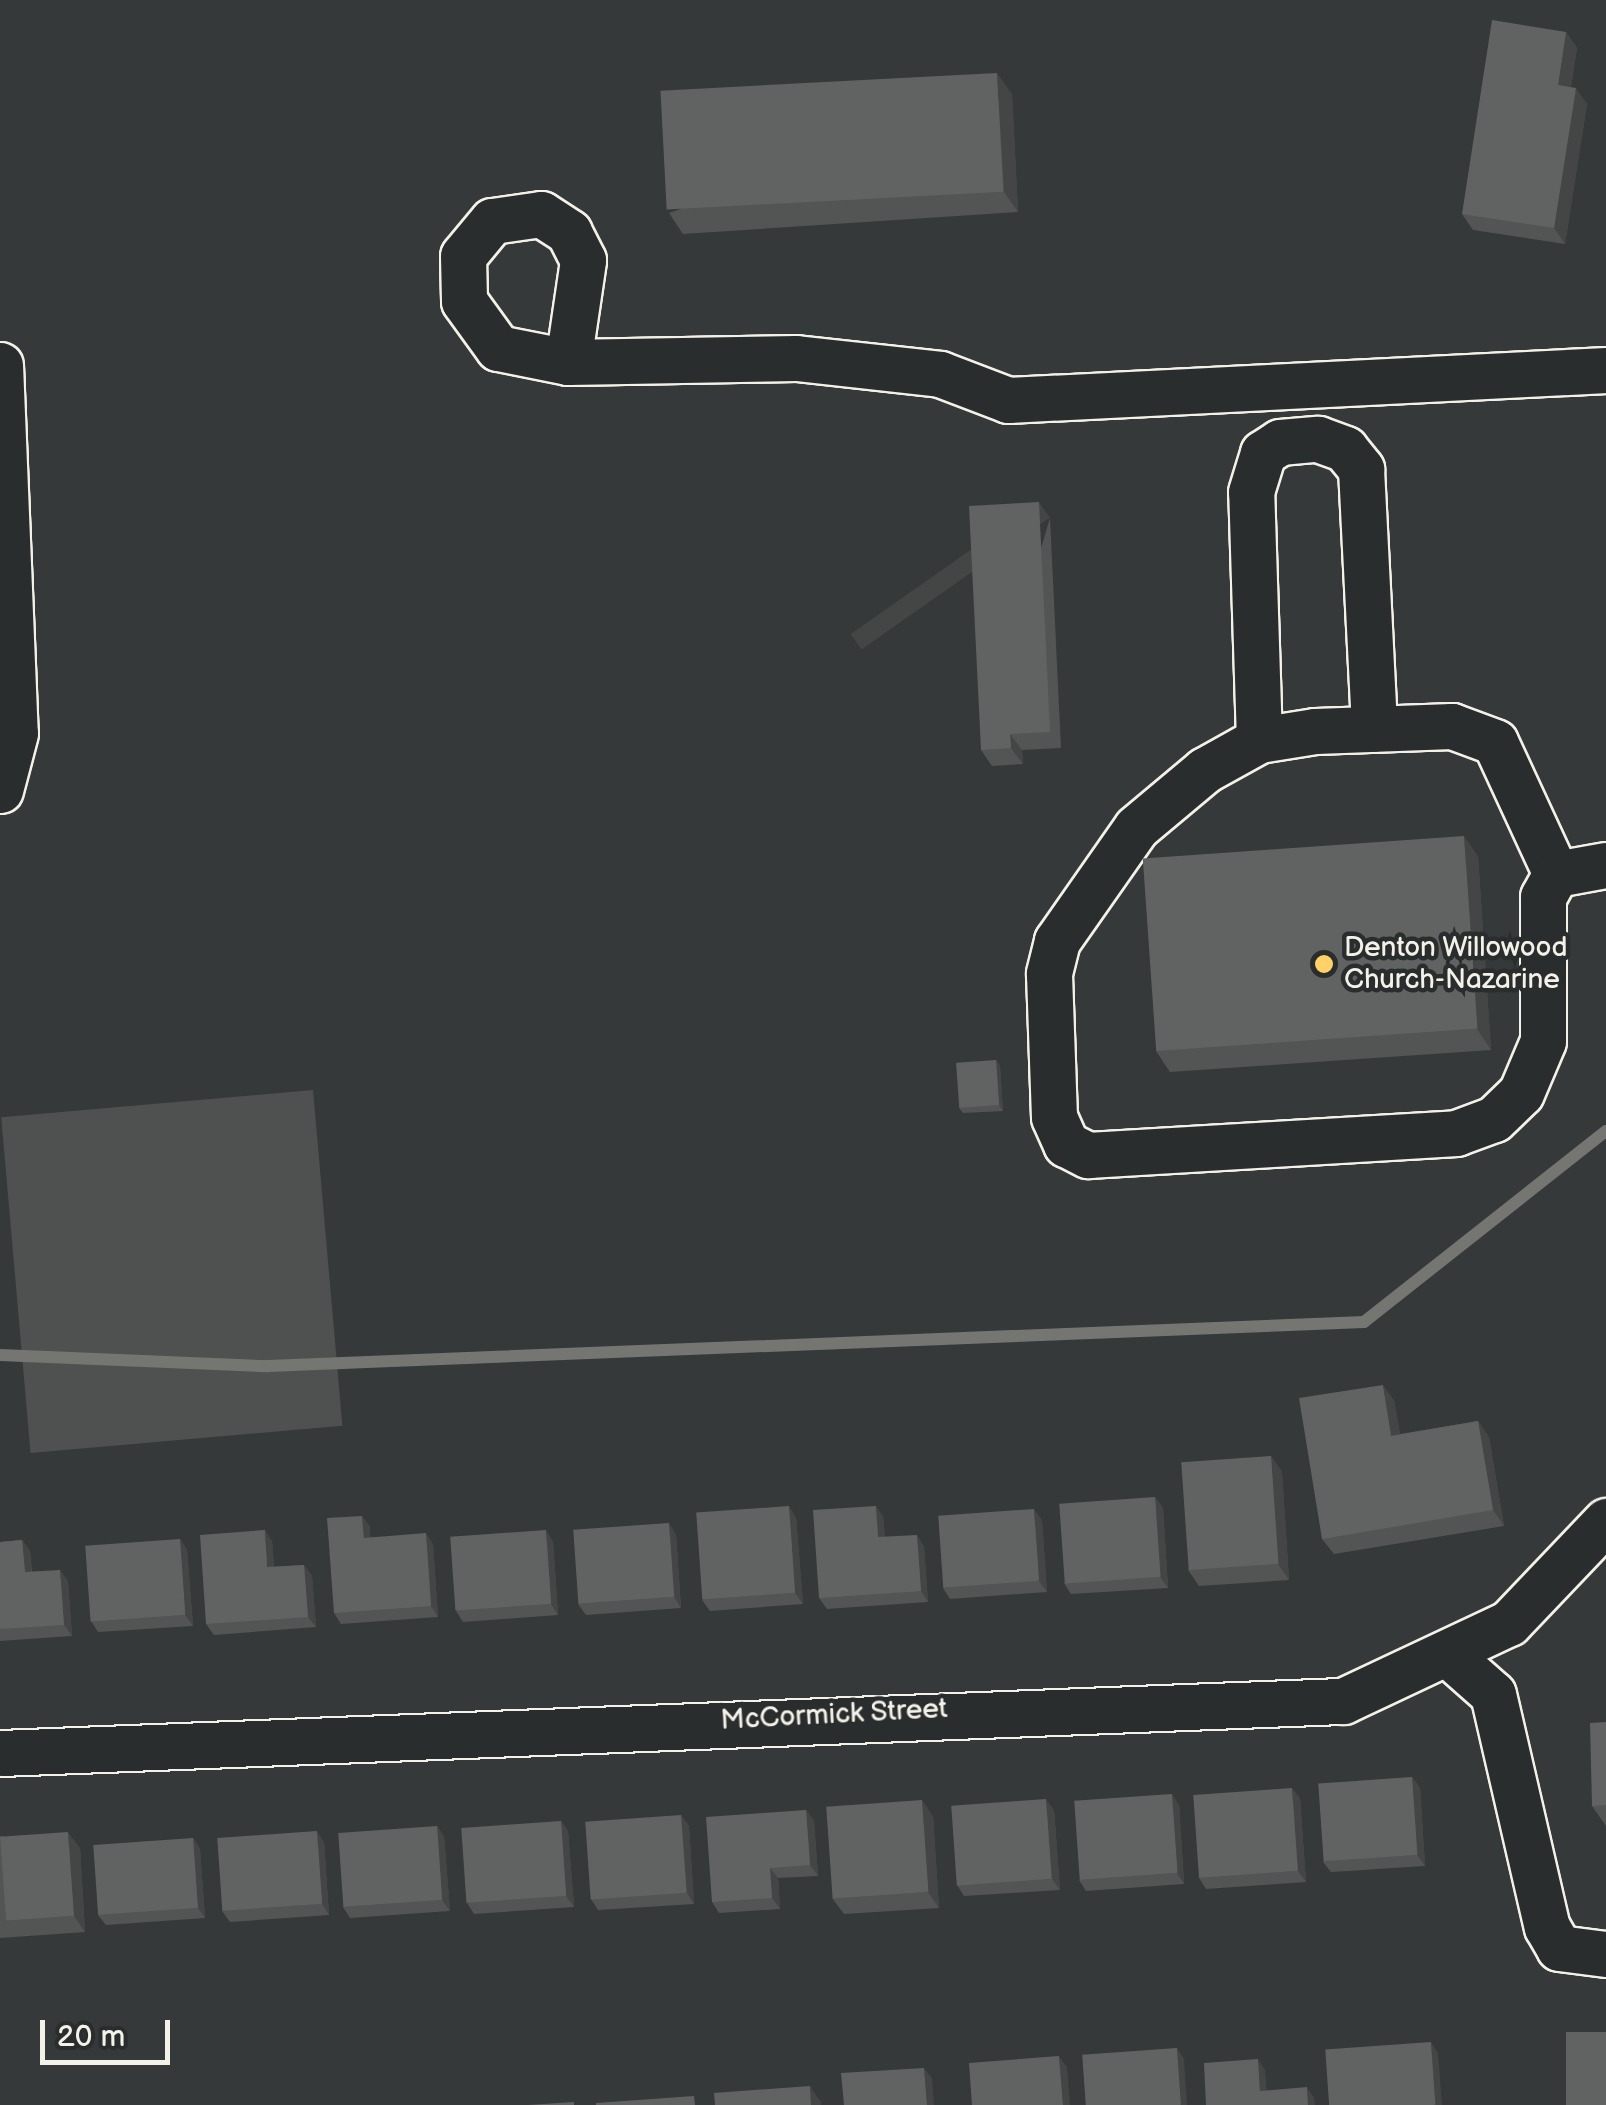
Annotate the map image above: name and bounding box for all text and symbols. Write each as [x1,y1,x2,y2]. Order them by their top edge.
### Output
place label: Denton Willowood Church-Nazarine [1344,931,1569,997]
marker: Denton Willowood Church-Nazarine [1313,953,1335,975]
street label: McCormick Street [719,1692,949,1738]
scale bar [45,2000,175,2062]
text: 20 m [57,2019,125,2055]

